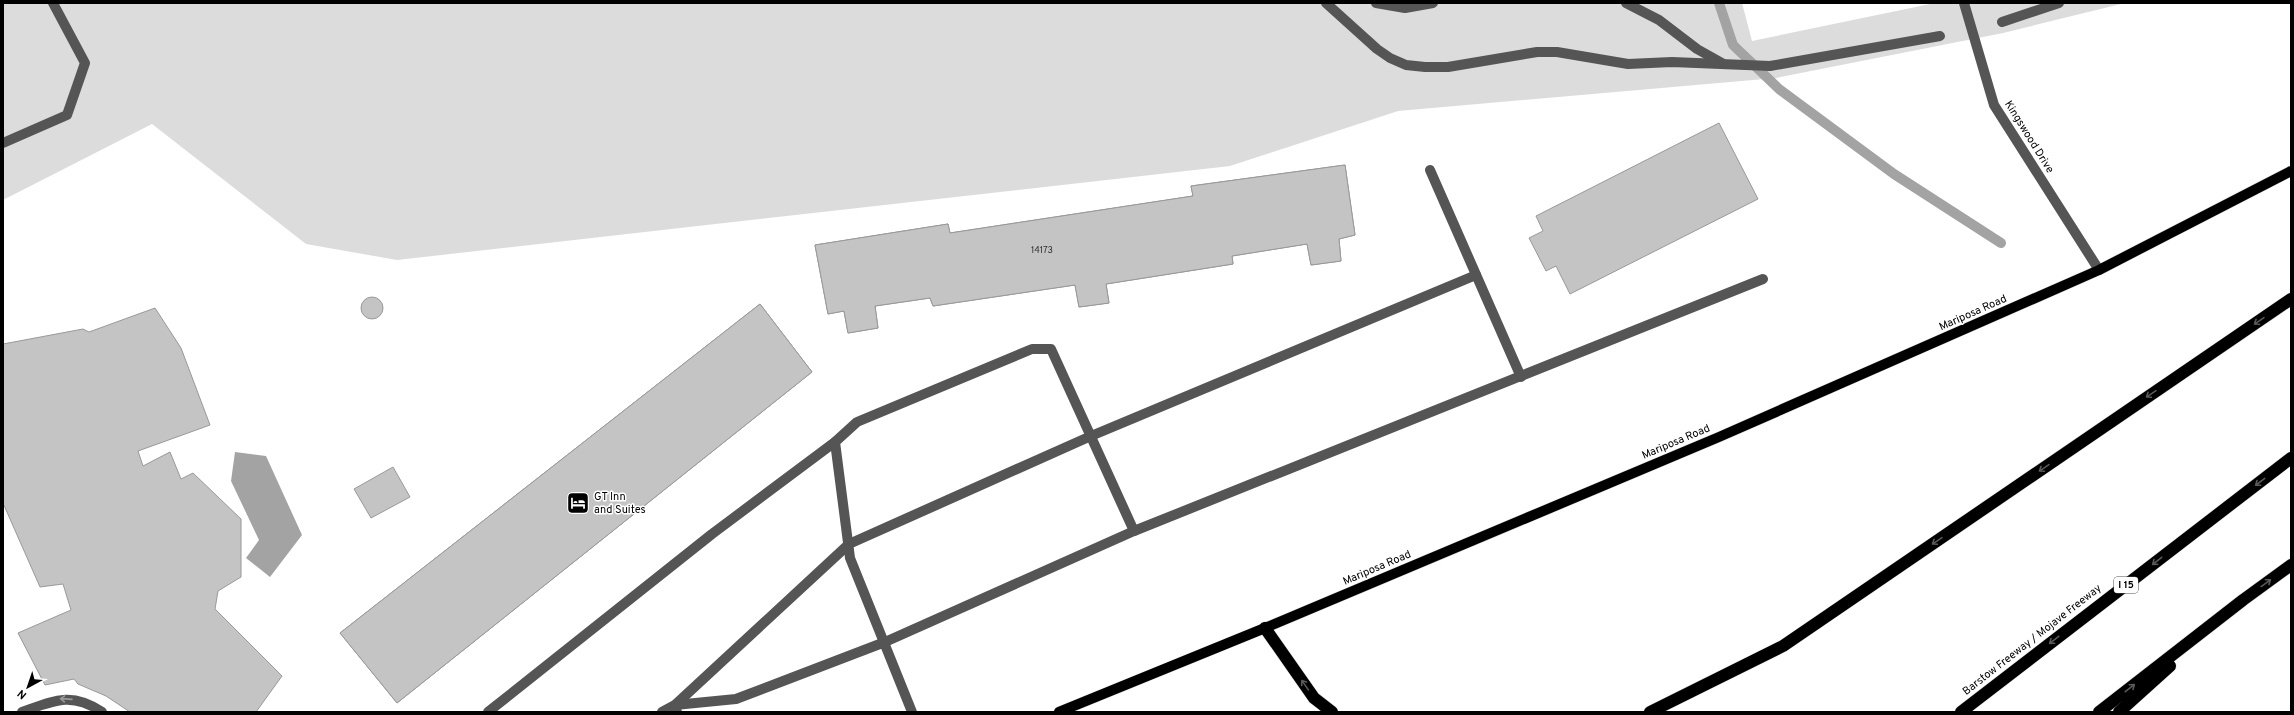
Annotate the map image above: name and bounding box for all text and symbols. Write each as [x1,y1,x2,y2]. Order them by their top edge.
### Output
street label: Kingswood Drive [2001,98,2057,176]
house number: 14173 [1031,245,1053,256]
street label: Mariposa Road [1937,292,2009,334]
one-way arrow [2254,317,2265,325]
one-way arrow [2146,390,2157,398]
street label: Mariposa Road [1640,421,1712,463]
one-way arrow [2038,464,2050,472]
one-way arrow [2255,478,2266,486]
hotel icon: GT Inn and Suites [565,490,591,516]
place label: GT Inn and Suites [594,490,646,517]
one-way arrow [1931,537,1942,545]
street label: Mariposa Road [1341,547,1413,589]
one-way arrow [2151,557,2162,565]
road number: I 15 [2114,577,2138,593]
one-way arrow [2260,579,2271,587]
street label: Barstow Freeway / Mojave Freeway [1960,581,2104,699]
one-way arrow [2048,636,2059,645]
north arrow [8,667,48,707]
one-way arrow [1301,680,1309,691]
one-way arrow [2124,684,2135,692]
text: N [15,686,30,702]
one-way arrow [60,696,73,703]

